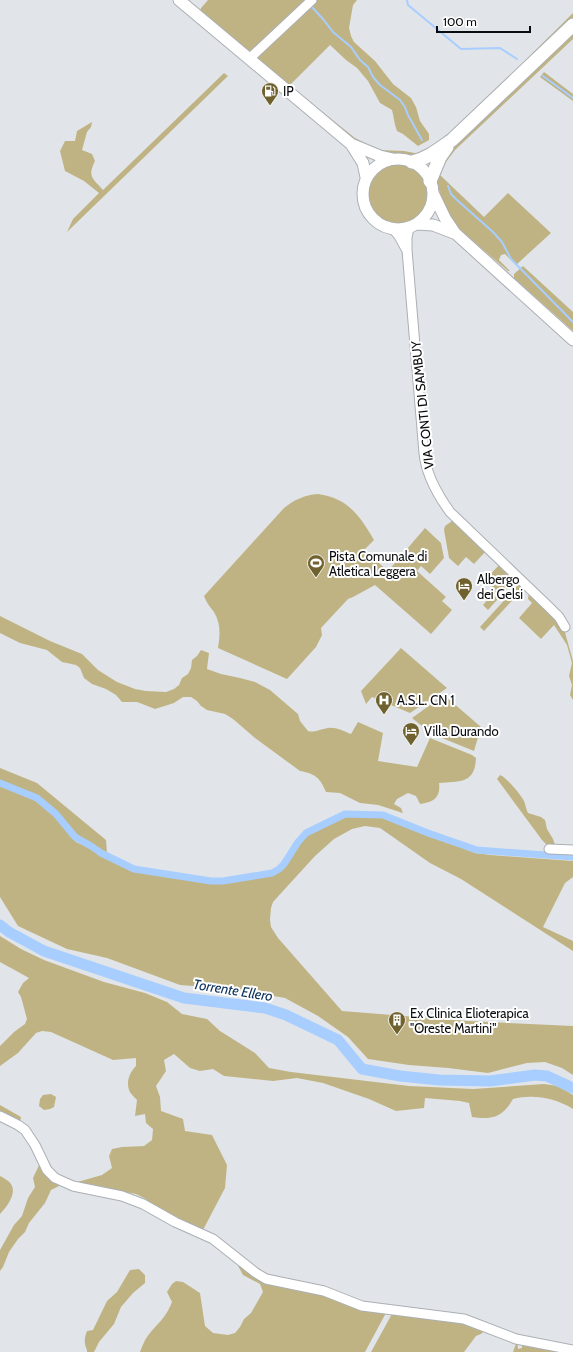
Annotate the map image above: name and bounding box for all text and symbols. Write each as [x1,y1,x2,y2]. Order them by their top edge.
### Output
scale bar [437,8,530,34]
text: 100 m [443,14,477,29]
fuel station icon: IP [260,81,280,106]
place label: IP [283,83,294,99]
street label: VIA CONTI DI SAMBUY [407,340,437,470]
place label: Pista Comunale di Atletica Leggera [329,548,427,579]
sports icon: Pista Comunale di Atletica Leggera [306,553,326,578]
place label: Albergo dei Gelsi [477,571,523,602]
hotel icon: Albergo dei Gelsi [454,576,474,601]
hospital icon: A.S.L. CN 1 [374,690,394,715]
place label: A.S.L. CN 1 [397,692,454,708]
hotel icon: Villa Durando [401,721,421,746]
place label: Villa Durando [424,723,499,739]
water label: Torrente Ellero [192,975,274,1005]
place label: Ex Clinica Elioterapica "Oreste Martini" [410,1005,529,1036]
building icon: Ex Clinica Elioterapica "Oreste Martini" [387,1010,407,1035]

